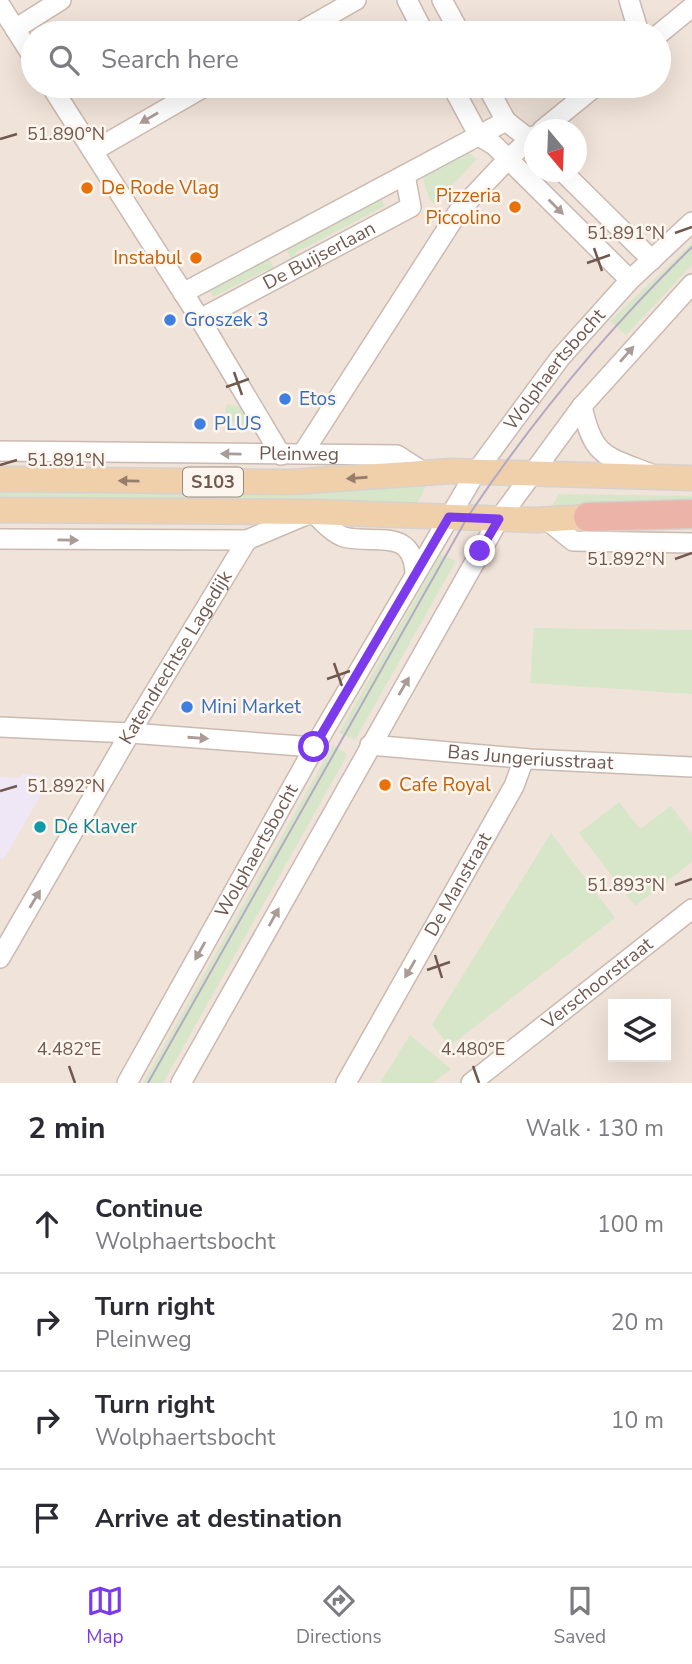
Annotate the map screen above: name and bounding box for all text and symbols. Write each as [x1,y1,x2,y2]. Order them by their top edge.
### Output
search box [21,21,671,98]
icon: search [45,41,83,79]
text: Search here [101,42,239,77]
one-way arrow [140,112,159,124]
north arrow [524,119,587,182]
text: 51.890°N [27,122,105,146]
place label: De Rode Vlag [101,175,219,201]
marker: De Rode Vlag [79,180,95,196]
place label: Pizzeria Piccolino [425,183,501,231]
marker: Pizzeria Piccolino [507,199,523,215]
one-way arrow [547,199,564,215]
street label: De Buijserlaan [258,215,380,296]
text: 51.891°N [587,221,665,245]
place label: Instabul [113,245,182,271]
marker: Instabul [188,250,204,266]
street label: Wolphaertsbocht [498,303,611,436]
place label: Groszek 3 [184,307,269,333]
marker: Groszek 3 [162,312,178,328]
one-way arrow [619,346,634,363]
place label: Etos [299,386,336,412]
marker: Etos [277,391,293,407]
place label: PLUS [214,411,261,437]
marker: PLUS [192,416,208,432]
street label: Pleinweg [259,441,339,467]
text: 51.891°N [27,448,105,472]
one-way arrow [220,449,242,460]
road number: S103 [183,468,243,496]
one-way arrow [345,473,367,484]
one-way arrow [118,475,140,486]
one-way arrow [57,534,79,545]
route end [464,535,495,566]
text: 51.892°N [587,547,665,571]
street label: Katendrechtse Lagedijk [113,565,239,749]
one-way arrow [398,676,410,695]
place label: Mini Market [201,694,301,720]
marker: Mini Market [179,699,195,715]
route start [298,731,329,762]
one-way arrow [188,733,210,744]
street label: Bas Jungeriusstraat [447,739,614,776]
place label: Cafe Royal [399,772,491,798]
text: 51.892°N [27,774,105,798]
marker: Cafe Royal [377,777,393,793]
street label: Wolphaertsbocht [209,779,305,922]
place label: De Klaver [54,814,137,840]
marker: De Klaver [32,819,48,835]
street label: De Manstraat [419,828,498,941]
text: 51.893°N [587,873,665,897]
one-way arrow [29,890,41,909]
one-way arrow [268,907,280,926]
street label: Verschoorstraat [536,931,659,1036]
one-way arrow [194,941,206,961]
one-way arrow [404,960,416,979]
map controls [608,999,671,1062]
button: layers [608,999,671,1062]
text: 4.482°E [37,1037,101,1061]
text: 4.480°E [441,1037,505,1061]
text: 2 min [28,1108,106,1149]
text: Walk · 130 m [525,1113,664,1144]
text: Continue [95,1191,203,1226]
icon: ahead [28,1205,66,1243]
text: 100 m [597,1209,664,1240]
text: Wolphaertsbocht [95,1226,275,1257]
text: Turn right [95,1289,214,1324]
icon: right [28,1303,66,1341]
text: 20 m [611,1307,664,1338]
text: Pleinweg [95,1324,192,1355]
text: Turn right [95,1387,214,1422]
icon: right [28,1401,66,1439]
text: 10 m [611,1405,664,1436]
text: Wolphaertsbocht [95,1422,275,1453]
icon: arrive [28,1499,66,1537]
text: Arrive at destination [95,1501,342,1536]
tab: Map [86,1582,124,1650]
tab: Directions [296,1582,382,1650]
tab: Saved [554,1582,606,1650]

